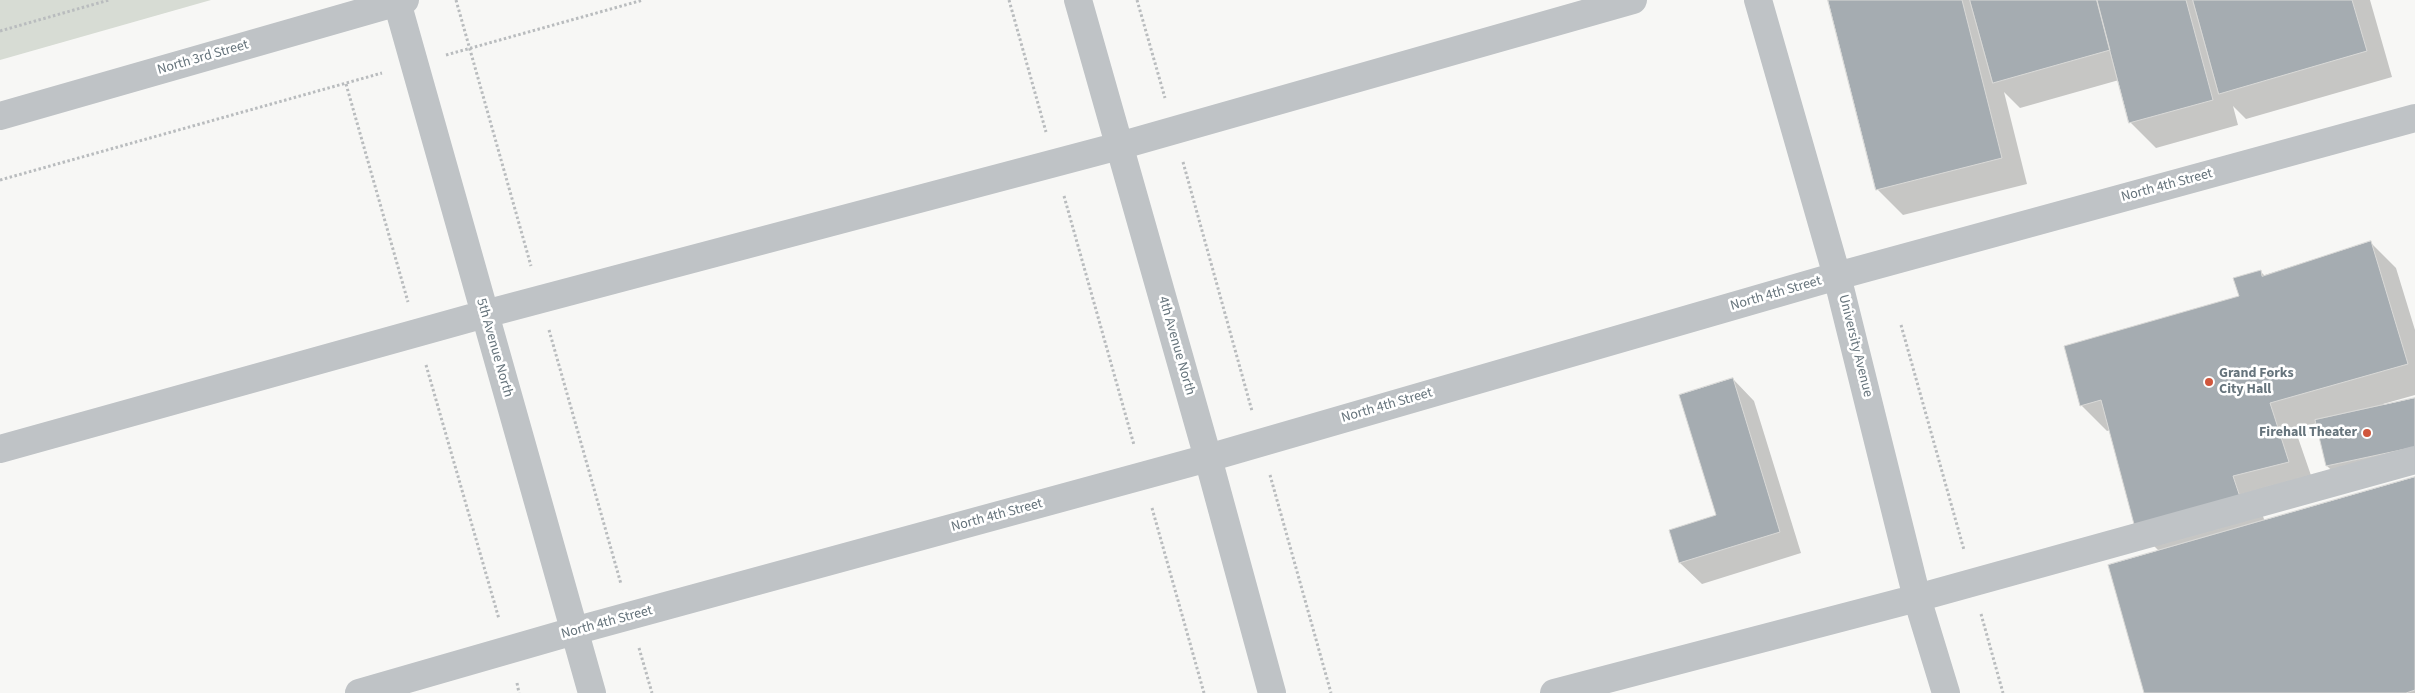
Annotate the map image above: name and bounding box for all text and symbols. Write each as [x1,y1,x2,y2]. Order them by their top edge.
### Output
street label: North 3rd Street [156,37,250,79]
street label: North 4th Street [2120,166,2214,206]
street label: North 4th Street [1729,273,1823,315]
street label: University Avenue [1834,293,1876,399]
street label: 4th Avenue North [1154,295,1198,397]
street label: 5th Avenue North [472,297,516,399]
place label: Grand Forks City Hall [2219,366,2294,398]
marker: Grand Forks City Hall [2203,376,2215,388]
street label: North 4th Street [1340,385,1434,427]
place label: Firehall Theater [2259,425,2357,441]
marker: Firehall Theater [2361,427,2373,439]
street label: North 4th Street [950,496,1044,536]
street label: North 4th Street [560,603,654,643]

